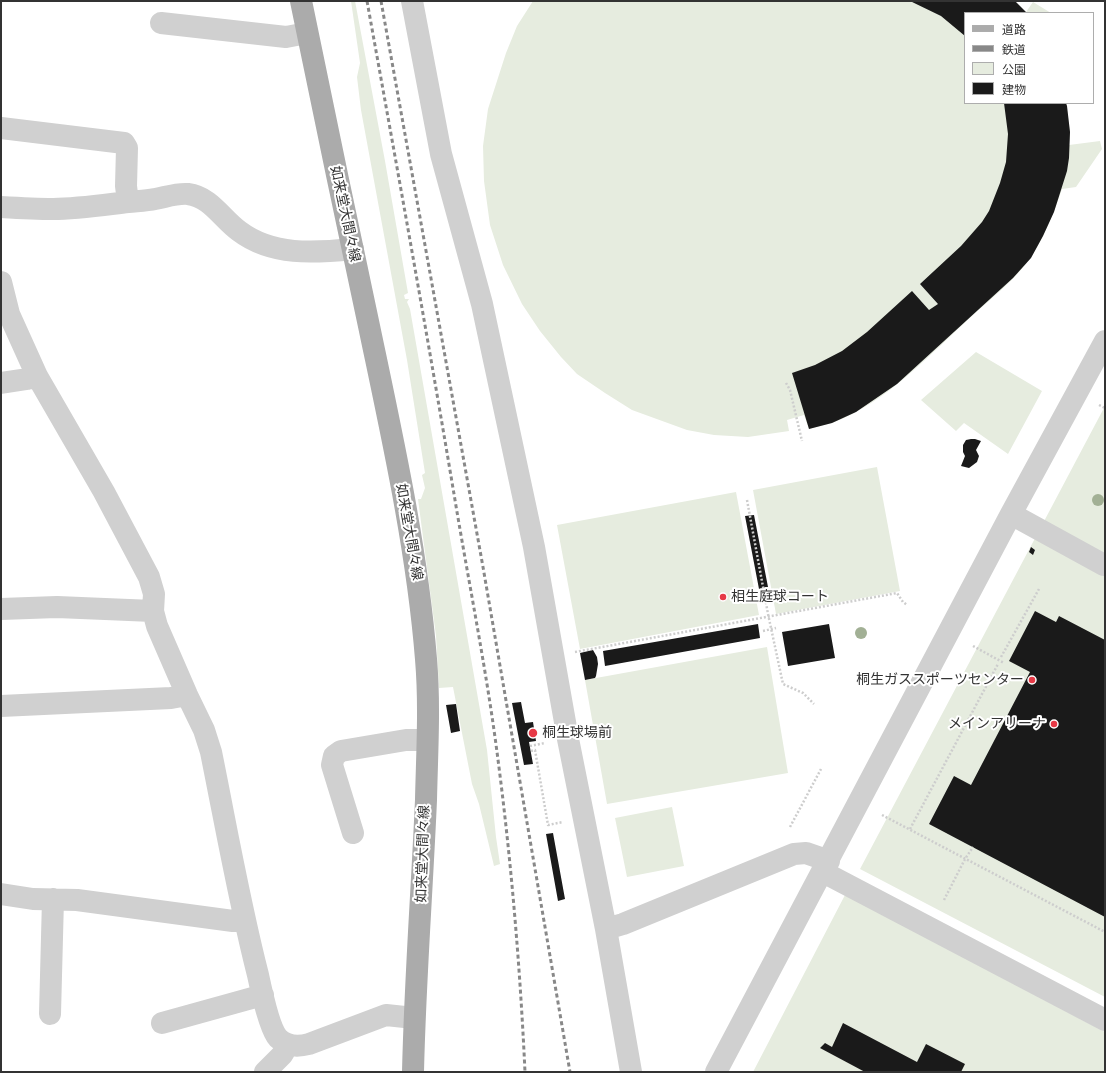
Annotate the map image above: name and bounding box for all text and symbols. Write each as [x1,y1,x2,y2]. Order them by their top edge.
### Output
legend [964,12,1094,104]
text: 道路 [1002,22,1026,37]
text: 鉄道 [1002,42,1026,57]
text: 公園 [1002,62,1026,77]
text: 建物 [1002,82,1026,97]
street label: 如来堂大間々線 [327,164,363,264]
street label: 如来堂大間々線 [392,482,426,582]
place label: 相生庭球コート [731,589,829,605]
marker: 相生庭球コート [718,592,728,602]
place label: 桐生ガススポーツセンター [856,672,1024,688]
marker: 桐生ガススポーツセンター [1027,675,1037,685]
place label: メインアリーナ [948,716,1046,732]
marker: メインアリーナ [1049,719,1059,729]
place label: 桐生球場前 [542,725,612,741]
marker: 桐生球場前 [527,727,539,739]
street label: 如来堂大間々線 [413,805,433,903]

